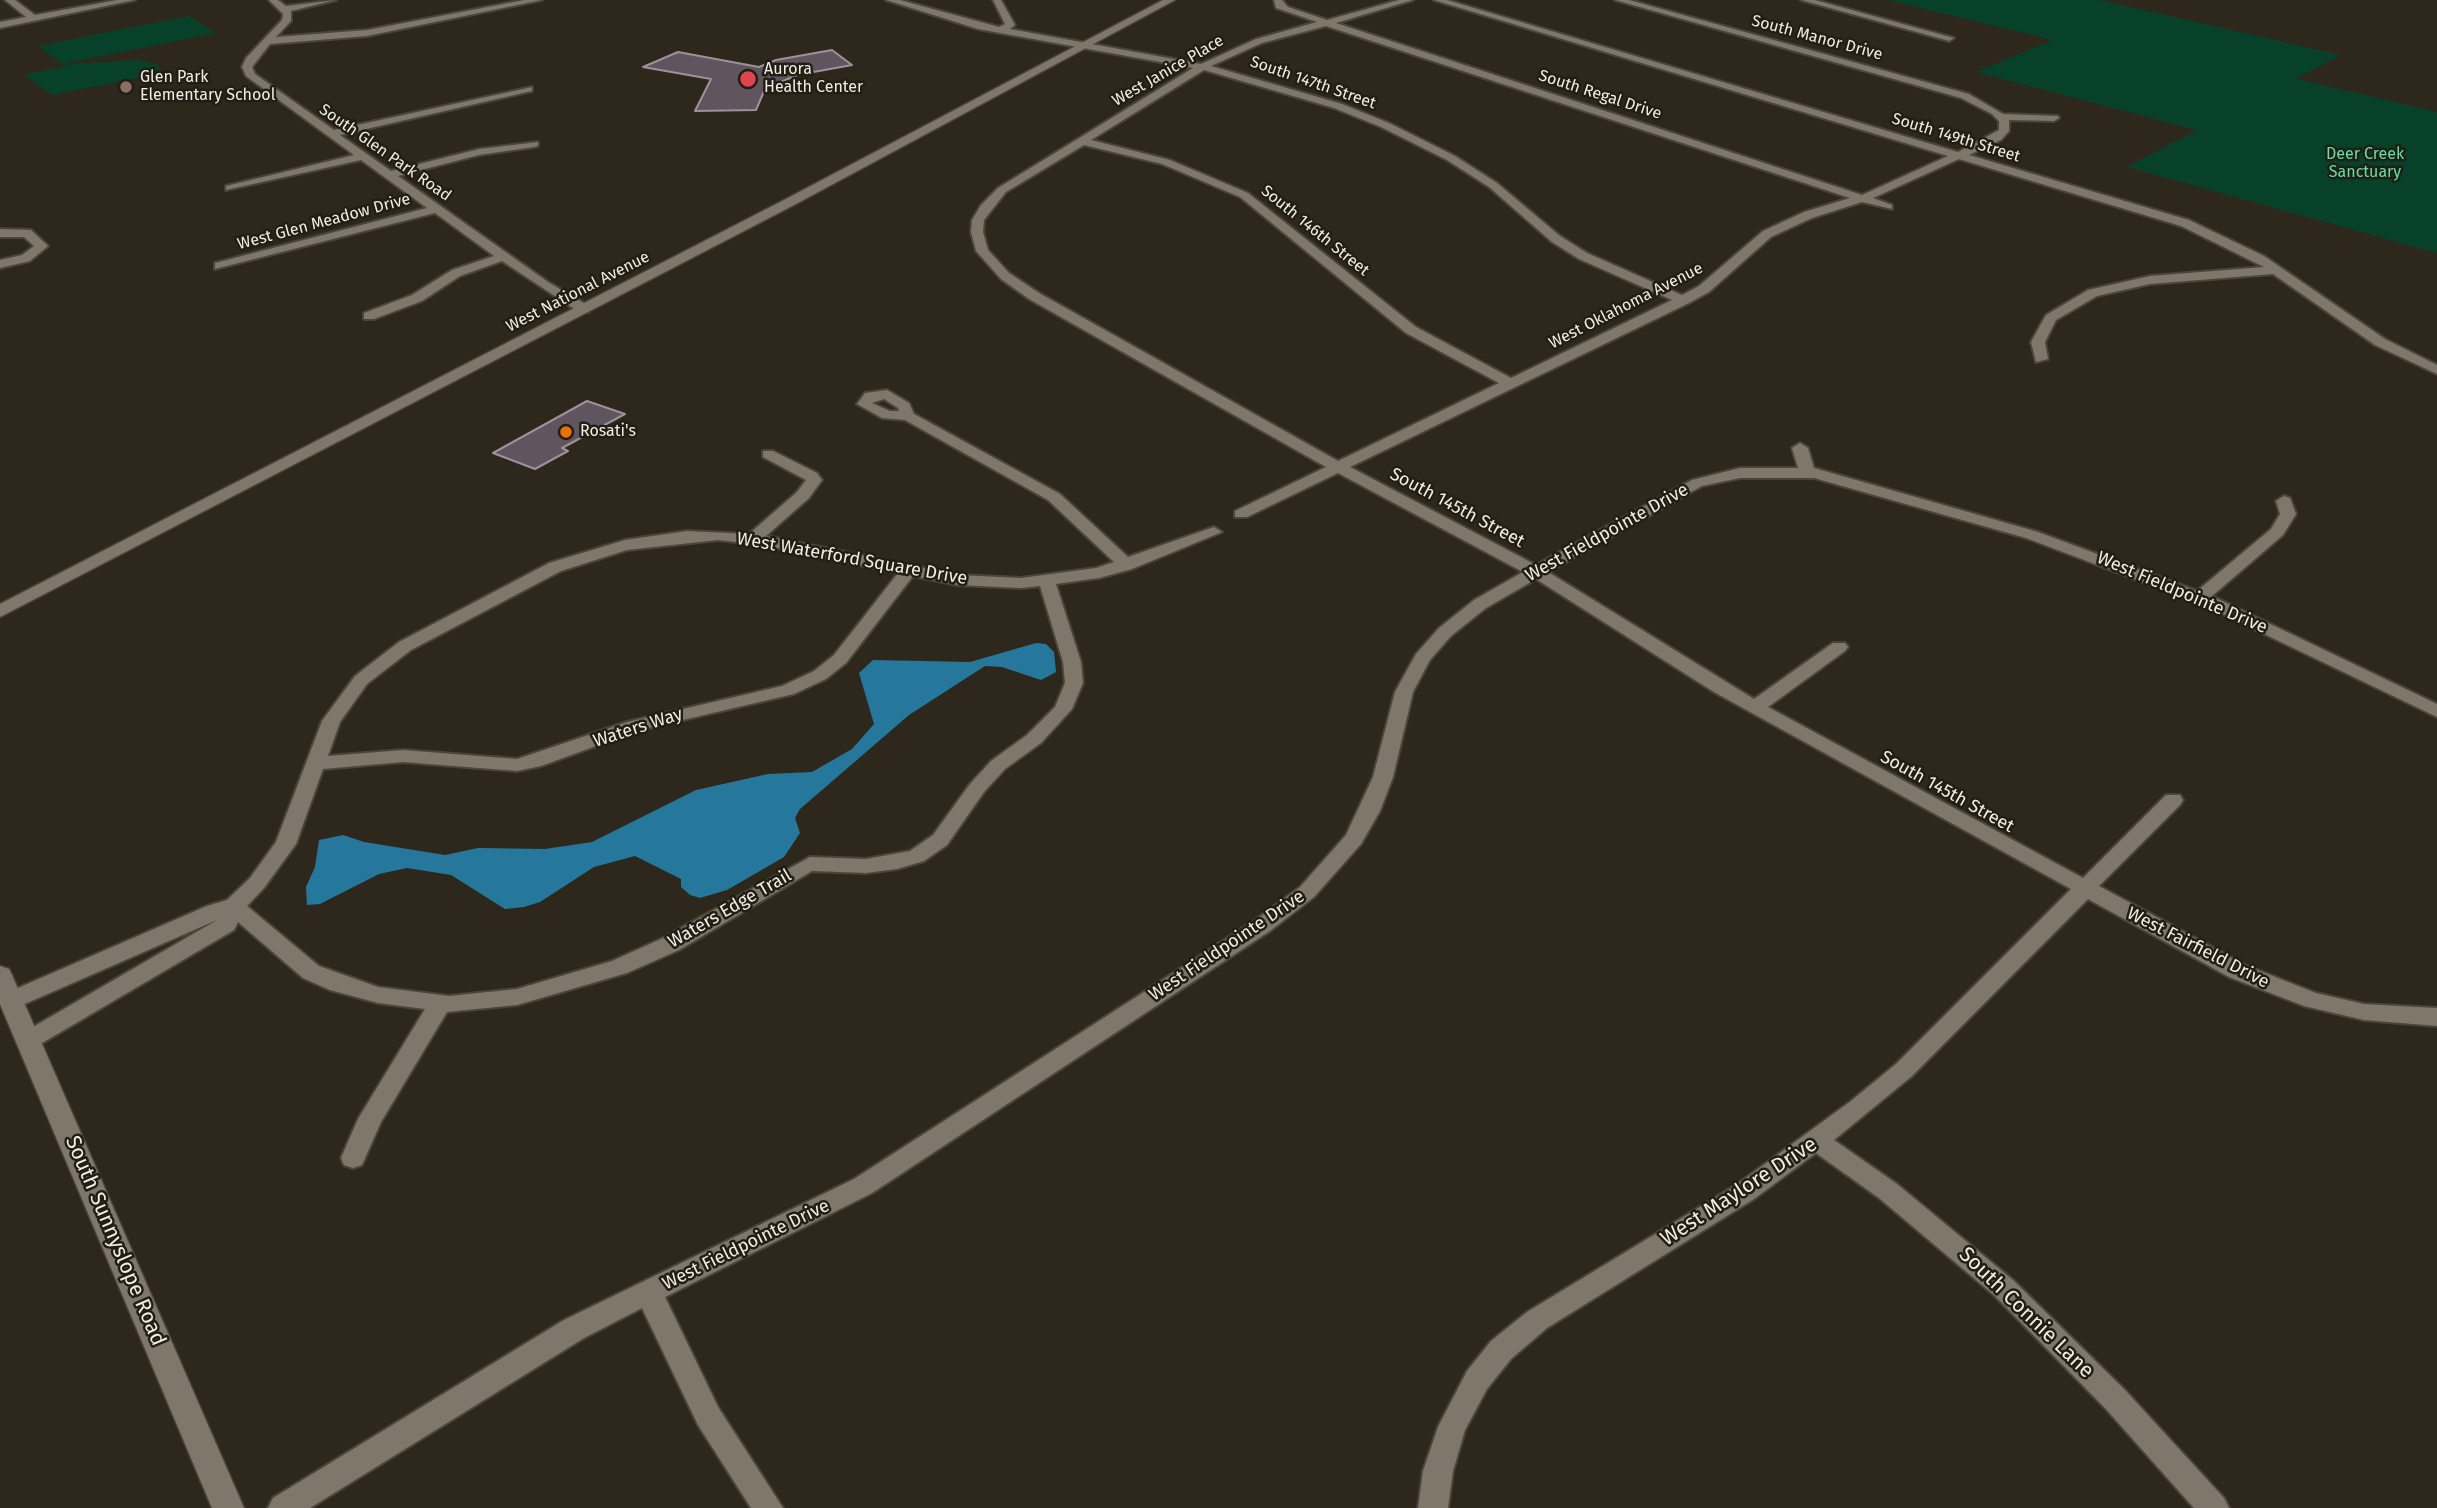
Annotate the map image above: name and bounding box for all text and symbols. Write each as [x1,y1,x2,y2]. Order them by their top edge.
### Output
street label: South Manor Drive [1750,11,1884,65]
street label: West Janice Place [1109,31,1227,111]
street label: South 147th Street [1248,52,1378,114]
place label: Aurora Health Center [764,60,863,98]
street label: South Regal Drive [1536,66,1664,124]
place label: Glen Park Elementary School [140,68,275,106]
marker: Aurora Health Center [738,69,758,89]
marker: Glen Park Elementary School [118,79,134,95]
street label: South Glen Park Road [315,100,455,206]
street label: South 149th Street [1890,109,2022,167]
park label: Deer Creek Sanctuary [2326,145,2404,183]
street label: South 146th Street [1257,182,1373,280]
street label: West Glen Meadow Drive [235,190,413,254]
street label: West National Avenue [503,247,653,337]
street label: West Oklahoma Avenue [1546,259,1706,353]
place label: Rosati's [580,422,636,442]
marker: Rosati's [558,424,574,440]
street label: South 145th Street [1386,463,1528,553]
street label: West Fieldpointe Drive [1522,479,1692,587]
street label: West Waterford Square Drive [735,528,969,590]
street label: West Fieldpointe Drive [2094,547,2270,639]
street label: Waters Way [591,703,685,753]
street label: South 145th Street [1876,746,2018,838]
street label: Waters Edge Trail [664,865,796,953]
street label: West Fieldpointe Drive [1145,886,1309,1006]
street label: West Fairfield Drive [2123,903,2273,993]
street label: South Sunnyslope Road [59,1132,171,1350]
street label: West Maylore Drive [1656,1132,1822,1252]
street label: West Fieldpointe Drive [659,1195,833,1295]
street label: South Connie Lane [1953,1242,2099,1384]

